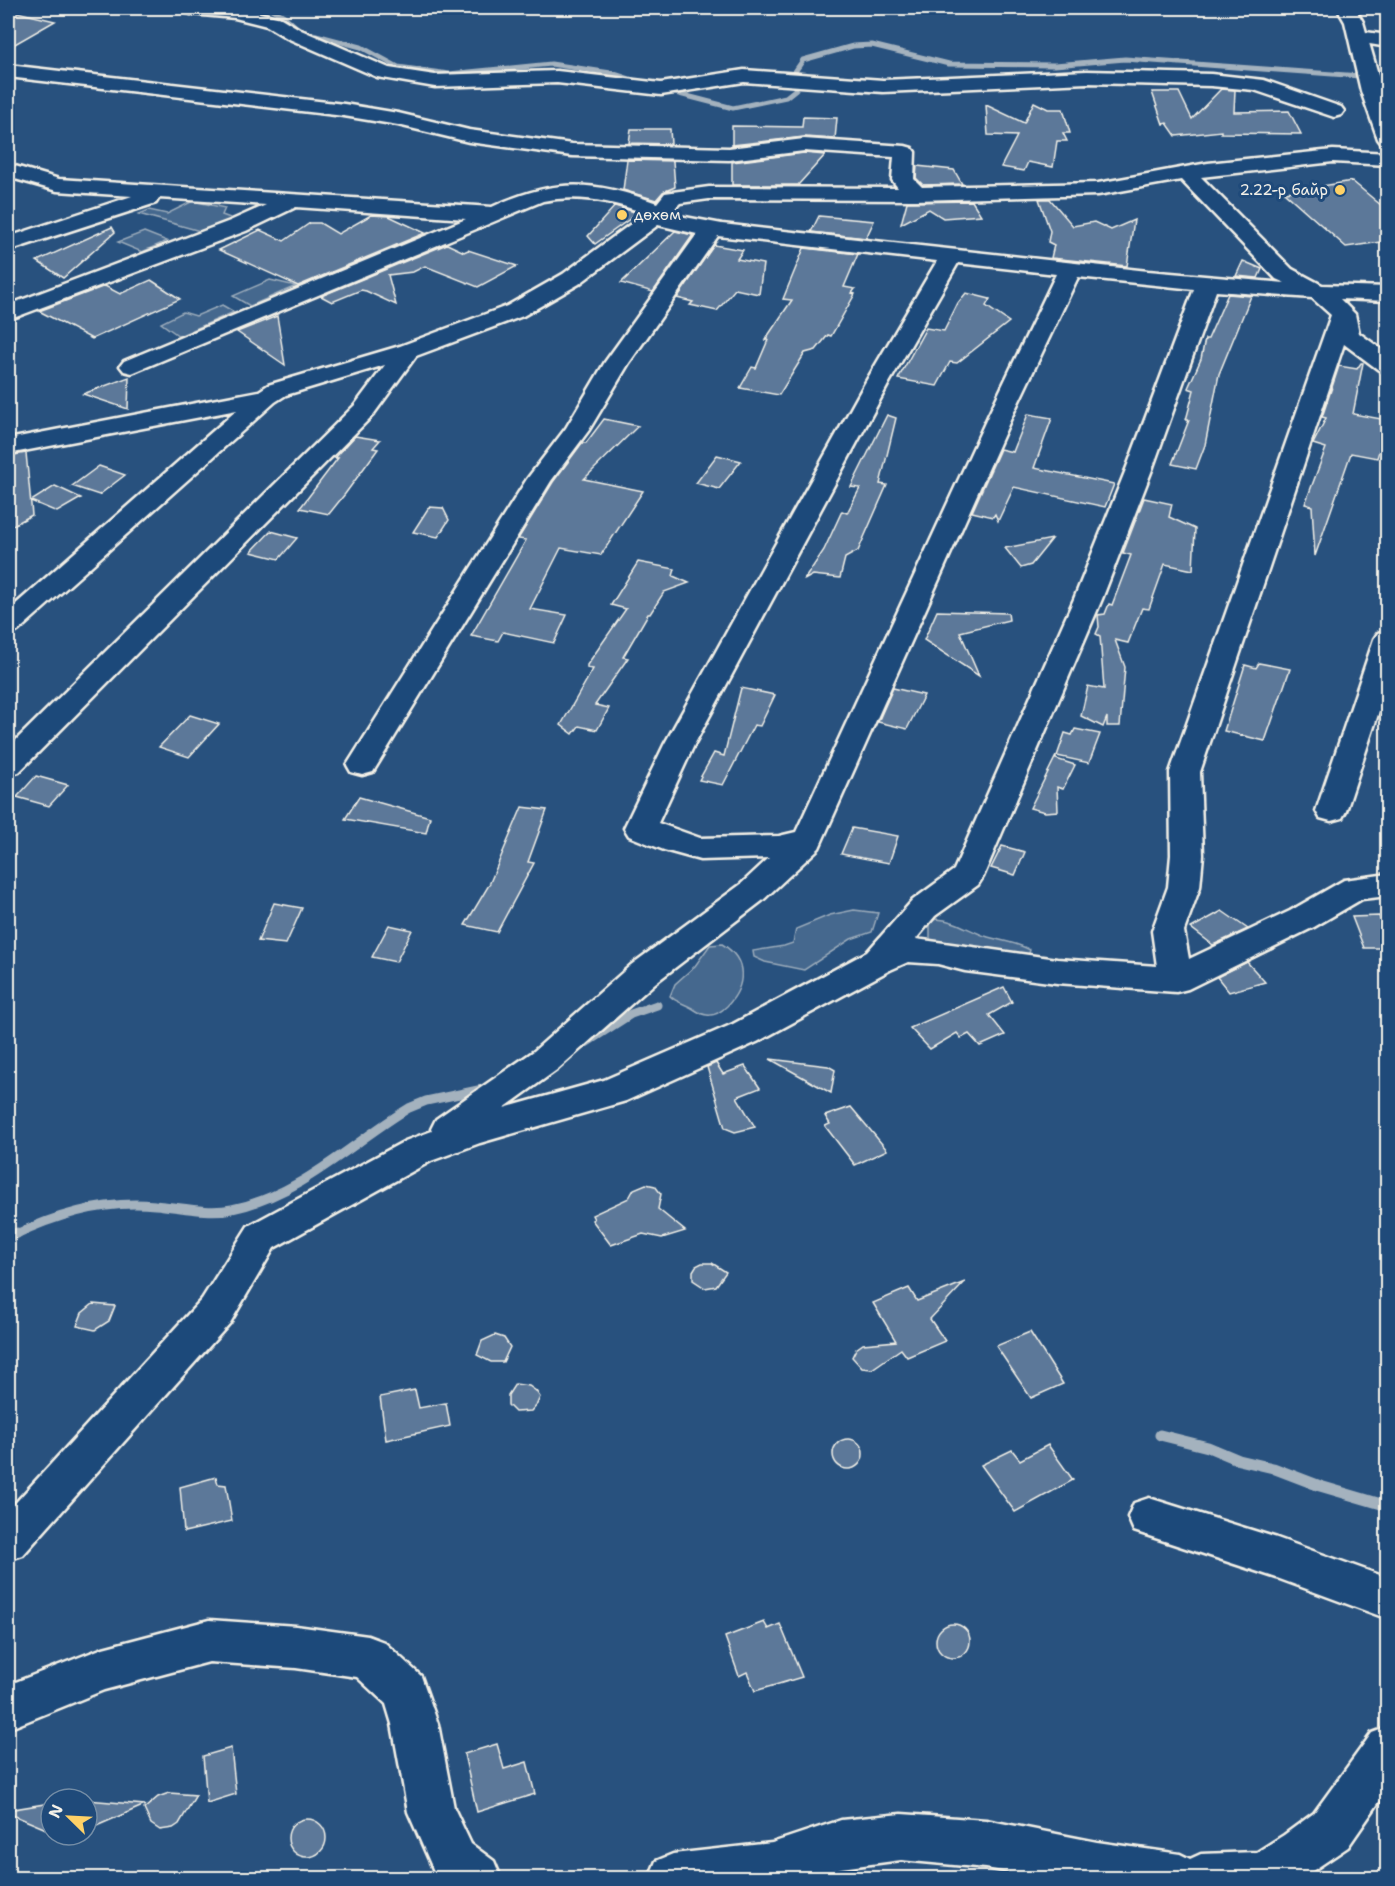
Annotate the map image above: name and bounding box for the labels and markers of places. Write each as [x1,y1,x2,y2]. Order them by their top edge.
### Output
place label: 2.22-р байр [1239,180,1328,200]
marker: 2.22-р байр [1333,183,1347,197]
place label: дөхөм [634,205,681,225]
marker: дөхөм [615,208,629,222]

